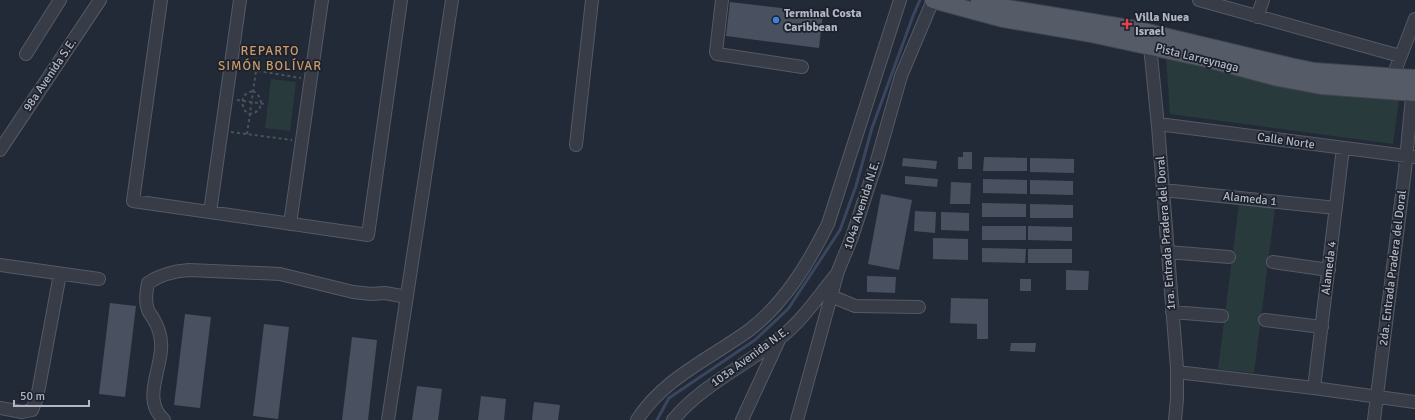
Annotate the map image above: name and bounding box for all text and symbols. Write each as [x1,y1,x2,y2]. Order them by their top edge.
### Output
place label: Terminal Costa Caribbean [784,6,862,35]
place label: Villa Nuea Israel [1135,10,1189,39]
marker: Terminal Costa Caribbean [771,15,781,25]
marker: Villa Nuea Israel [1122,19,1132,29]
street label: 98a Avenida S.E. [20,36,80,114]
street label: Pista Larreynaga [1154,40,1240,76]
district label: REPARTO SIMÓN BOLÍVAR [218,43,322,74]
street label: Calle Norte [1256,130,1316,152]
street label: 1ra. Entrada Pradera del Doral [1153,155,1179,311]
street label: 104a Avenida N.E. [841,159,883,251]
street label: Alameda 1 [1222,189,1278,209]
street label: 2da. Entrada Pradera del Doral [1376,189,1410,347]
street label: Alameda 4 [1318,240,1340,296]
street label: 103a Avenida N.E. [708,324,792,390]
scale bar [14,382,89,408]
text: 50 m [20,389,45,404]

